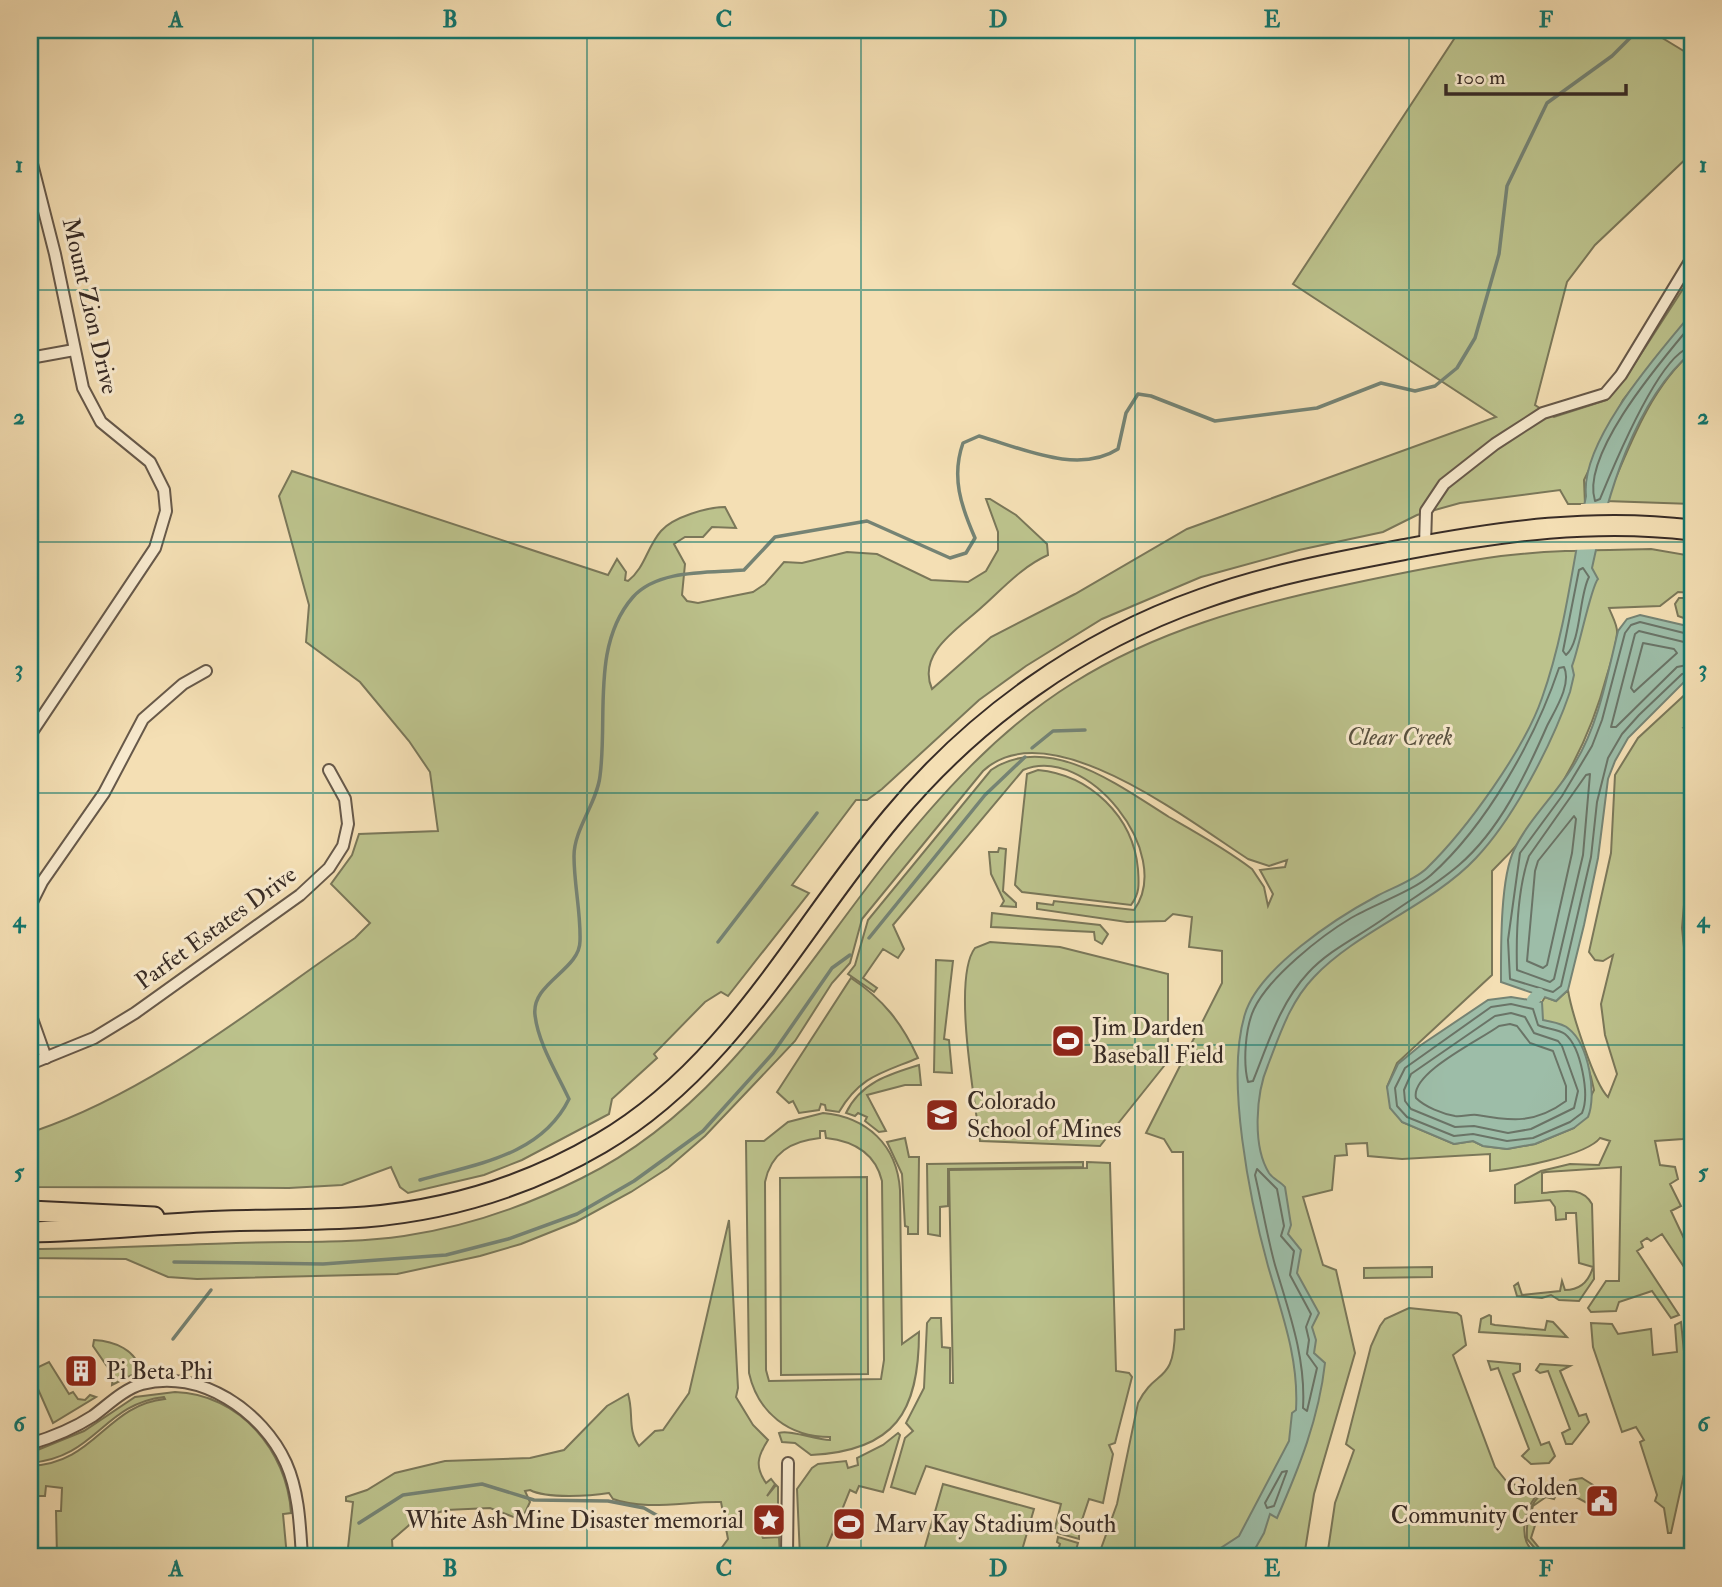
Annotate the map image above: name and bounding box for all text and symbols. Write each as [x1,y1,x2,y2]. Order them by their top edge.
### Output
text: A [168,5,184,34]
text: B [442,5,458,34]
text: C [716,5,732,34]
text: D [989,5,1007,34]
text: E [1264,5,1281,34]
text: F [1539,5,1554,34]
scale bar [1446,52,1626,96]
text: 100 m [1456,64,1506,91]
text: 1 [15,150,23,179]
text: 1 [1699,150,1707,179]
street label: Mount Zion Drive [55,215,125,397]
text: 2 [13,402,25,431]
text: 2 [1697,402,1709,431]
text: 3 [15,654,23,683]
text: 3 [1699,654,1707,683]
park label: Clear Creek [1347,722,1453,753]
street label: Parfet Estates Drive [129,859,303,997]
text: 4 [12,905,27,934]
text: 4 [1696,905,1711,934]
place label: Jim Darden Baseball Field [1091,1012,1224,1071]
sports icon: Jim Darden Baseball Field [1049,1022,1087,1060]
place label: Colorado School of Mines [967,1086,1121,1145]
school or university icon: Colorado School of Mines [923,1096,961,1134]
text: 5 [14,1157,25,1186]
text: 5 [1698,1157,1709,1186]
building icon: Pi Beta Phi [62,1352,100,1390]
place label: Pi Beta Phi [106,1356,213,1387]
text: 6 [13,1409,27,1438]
text: 6 [1697,1409,1711,1438]
place label: Golden Community Center [1391,1472,1578,1531]
public building icon: Golden Community Center [1583,1482,1621,1520]
place icon: White Ash Mine Disaster memorial [750,1501,788,1539]
place label: White Ash Mine Disaster memorial [404,1505,744,1536]
sports icon: Marv Kay Stadium South [830,1505,868,1543]
place label: Marv Kay Stadium South [874,1509,1117,1540]
text: A [168,1554,184,1583]
text: B [442,1554,458,1583]
text: C [716,1554,732,1583]
text: D [989,1554,1007,1583]
text: E [1264,1554,1281,1583]
text: F [1539,1554,1554,1583]

